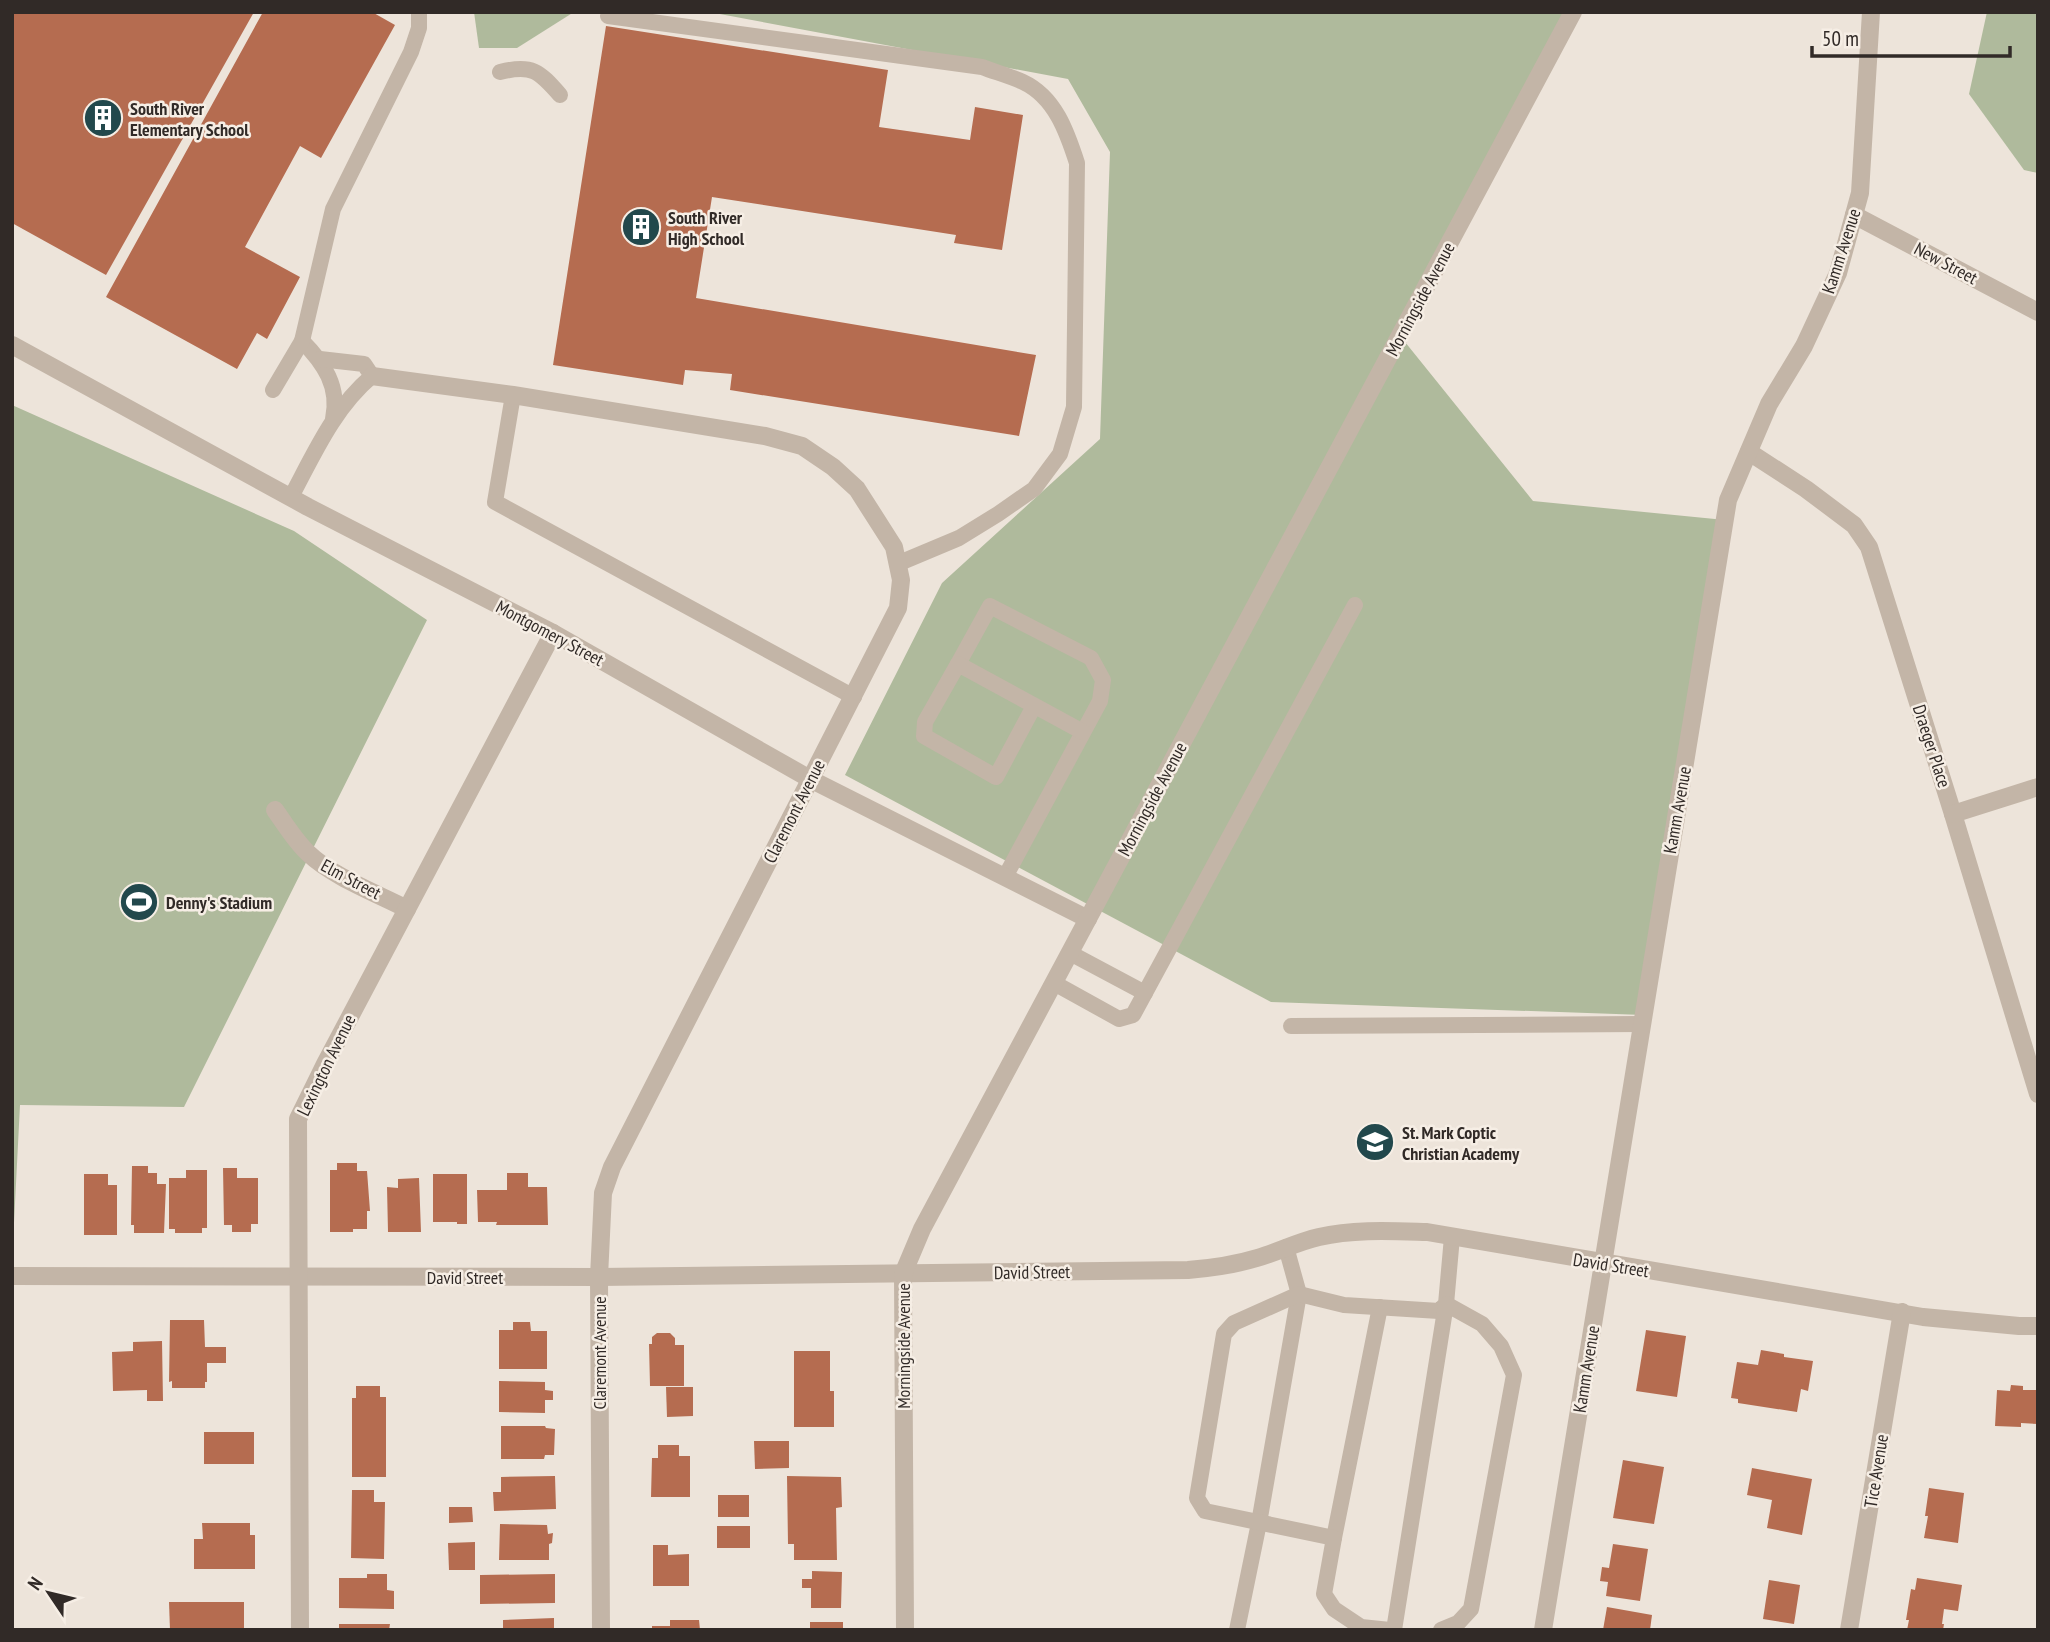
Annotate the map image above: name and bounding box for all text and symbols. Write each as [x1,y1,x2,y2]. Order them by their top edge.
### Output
scale bar [1812,14,2010,58]
text: 50 m [1822,25,1859,52]
building icon: South River Elementary School [82,97,124,139]
place label: South River Elementary School [130,97,249,141]
building icon: South River High School [620,206,662,248]
place label: South River High School [668,206,745,250]
street label: Kamm Avenue [1816,206,1866,296]
street label: New Street [1910,237,1982,289]
street label: Morningside Avenue [1380,238,1460,360]
street label: Montgomery Street [492,595,608,671]
street label: Draeger Place [1908,702,1956,790]
street label: Morningside Avenue [1112,738,1192,860]
street label: Claremont Avenue [758,755,830,867]
street label: Kamm Avenue [1658,765,1696,855]
street label: Elm Street [317,854,385,904]
sports icon: Denny's Stadium [118,881,160,923]
place label: Denny's Stadium [166,891,272,914]
street label: Lexington Avenue [292,1010,360,1120]
school or university icon: St. Mark Coptic Christian Academy [1354,1121,1396,1163]
place label: St. Mark Coptic Christian Academy [1402,1121,1520,1165]
street label: David Street [1571,1248,1651,1282]
street label: David Street [994,1260,1070,1284]
street label: David Street [427,1266,503,1289]
street label: Morningside Avenue [892,1283,915,1409]
street label: Claremont Avenue [588,1296,611,1410]
street label: Kamm Avenue [1568,1324,1604,1414]
street label: Tice Avenue [1859,1432,1893,1510]
north arrow [14,1558,84,1628]
text: N [22,1572,48,1594]

